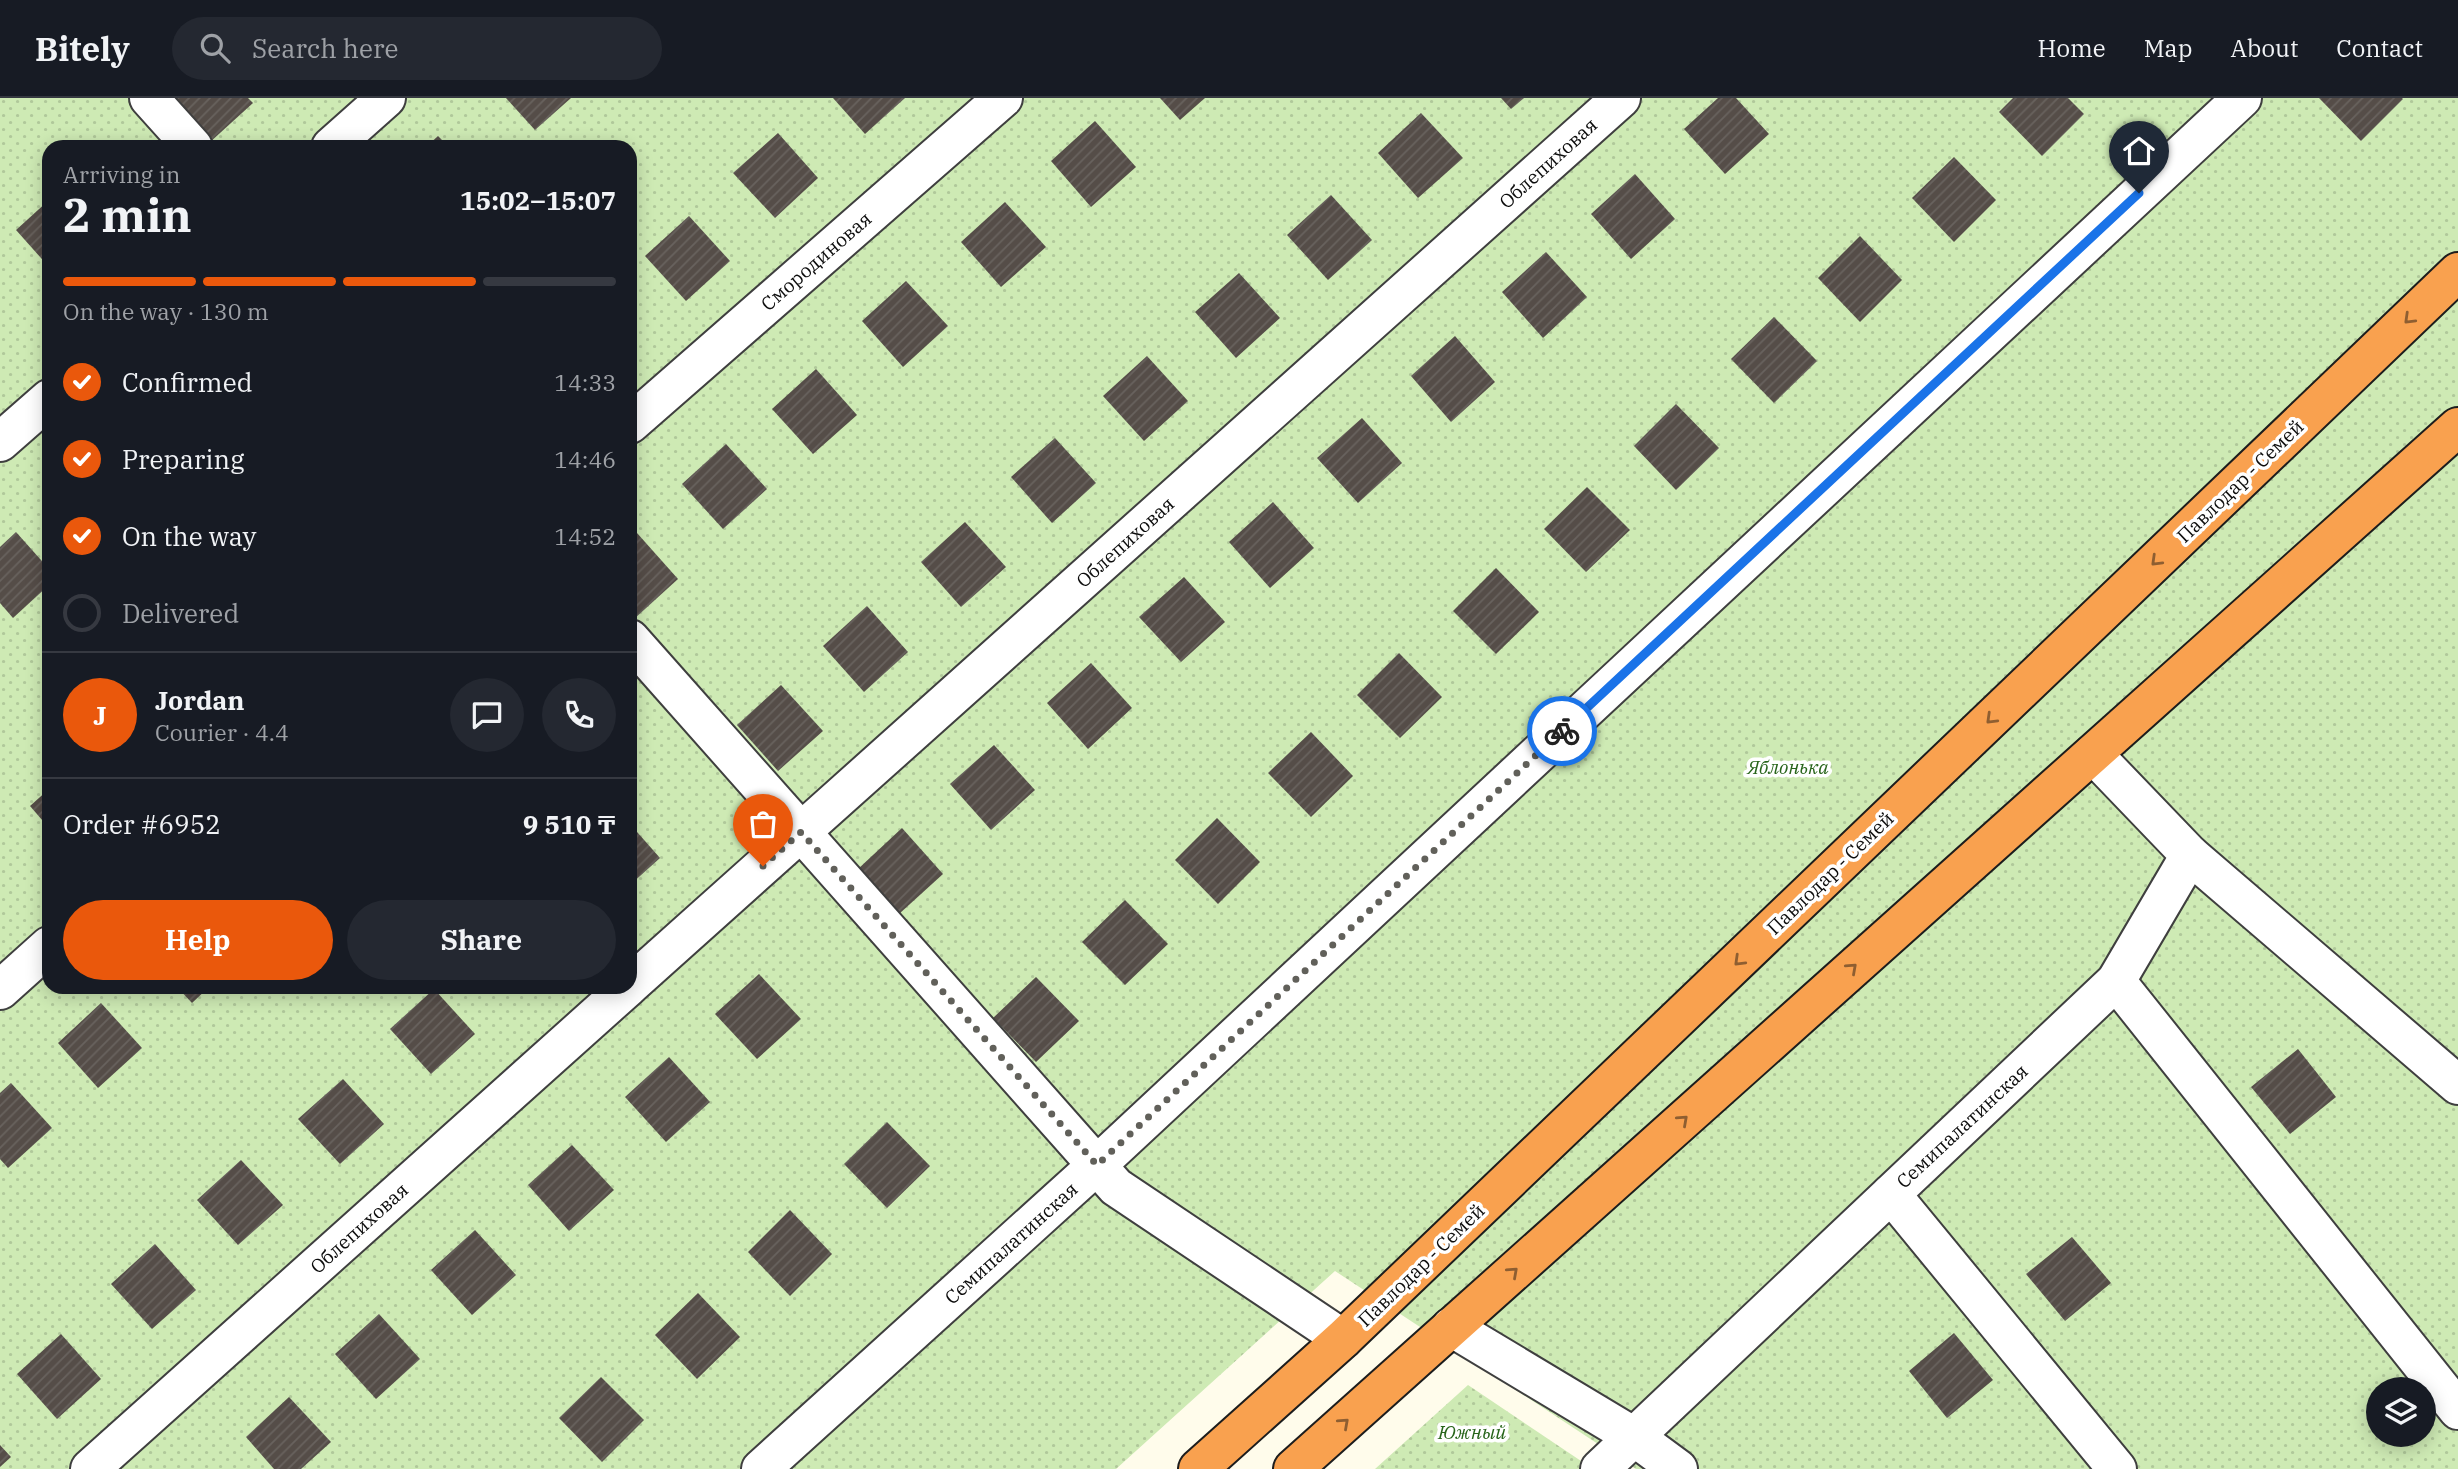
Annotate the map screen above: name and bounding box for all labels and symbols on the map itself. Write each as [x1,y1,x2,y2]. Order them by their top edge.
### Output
street label: Облепиховая [1494,113,1602,213]
pin [2109,121,2169,193]
street label: Смородиновая [756,206,876,316]
one-way arrow [2404,311,2417,324]
street label: Павлодар - Семей [2172,414,2308,548]
street label: Облепиховая [1071,492,1179,592]
one-way arrow [2151,553,2164,566]
courier [1527,696,1597,766]
one-way arrow [1987,710,2000,723]
park label: Яблонька [1746,755,1829,779]
pin [733,794,793,866]
street label: Павлодар - Семей [1762,806,1898,940]
one-way arrow [1734,952,1747,965]
one-way arrow [1844,964,1857,977]
street label: Семипалатинская [1891,1059,2033,1193]
one-way arrow [1675,1116,1688,1128]
street label: Семипалатинская [939,1177,1083,1309]
street label: Облепиховая [305,1178,413,1278]
street label: Павлодар - Семей [1353,1198,1489,1332]
one-way arrow [1505,1268,1518,1280]
one-way arrow [1336,1419,1349,1432]
park label: Южный [1437,1420,1506,1444]

